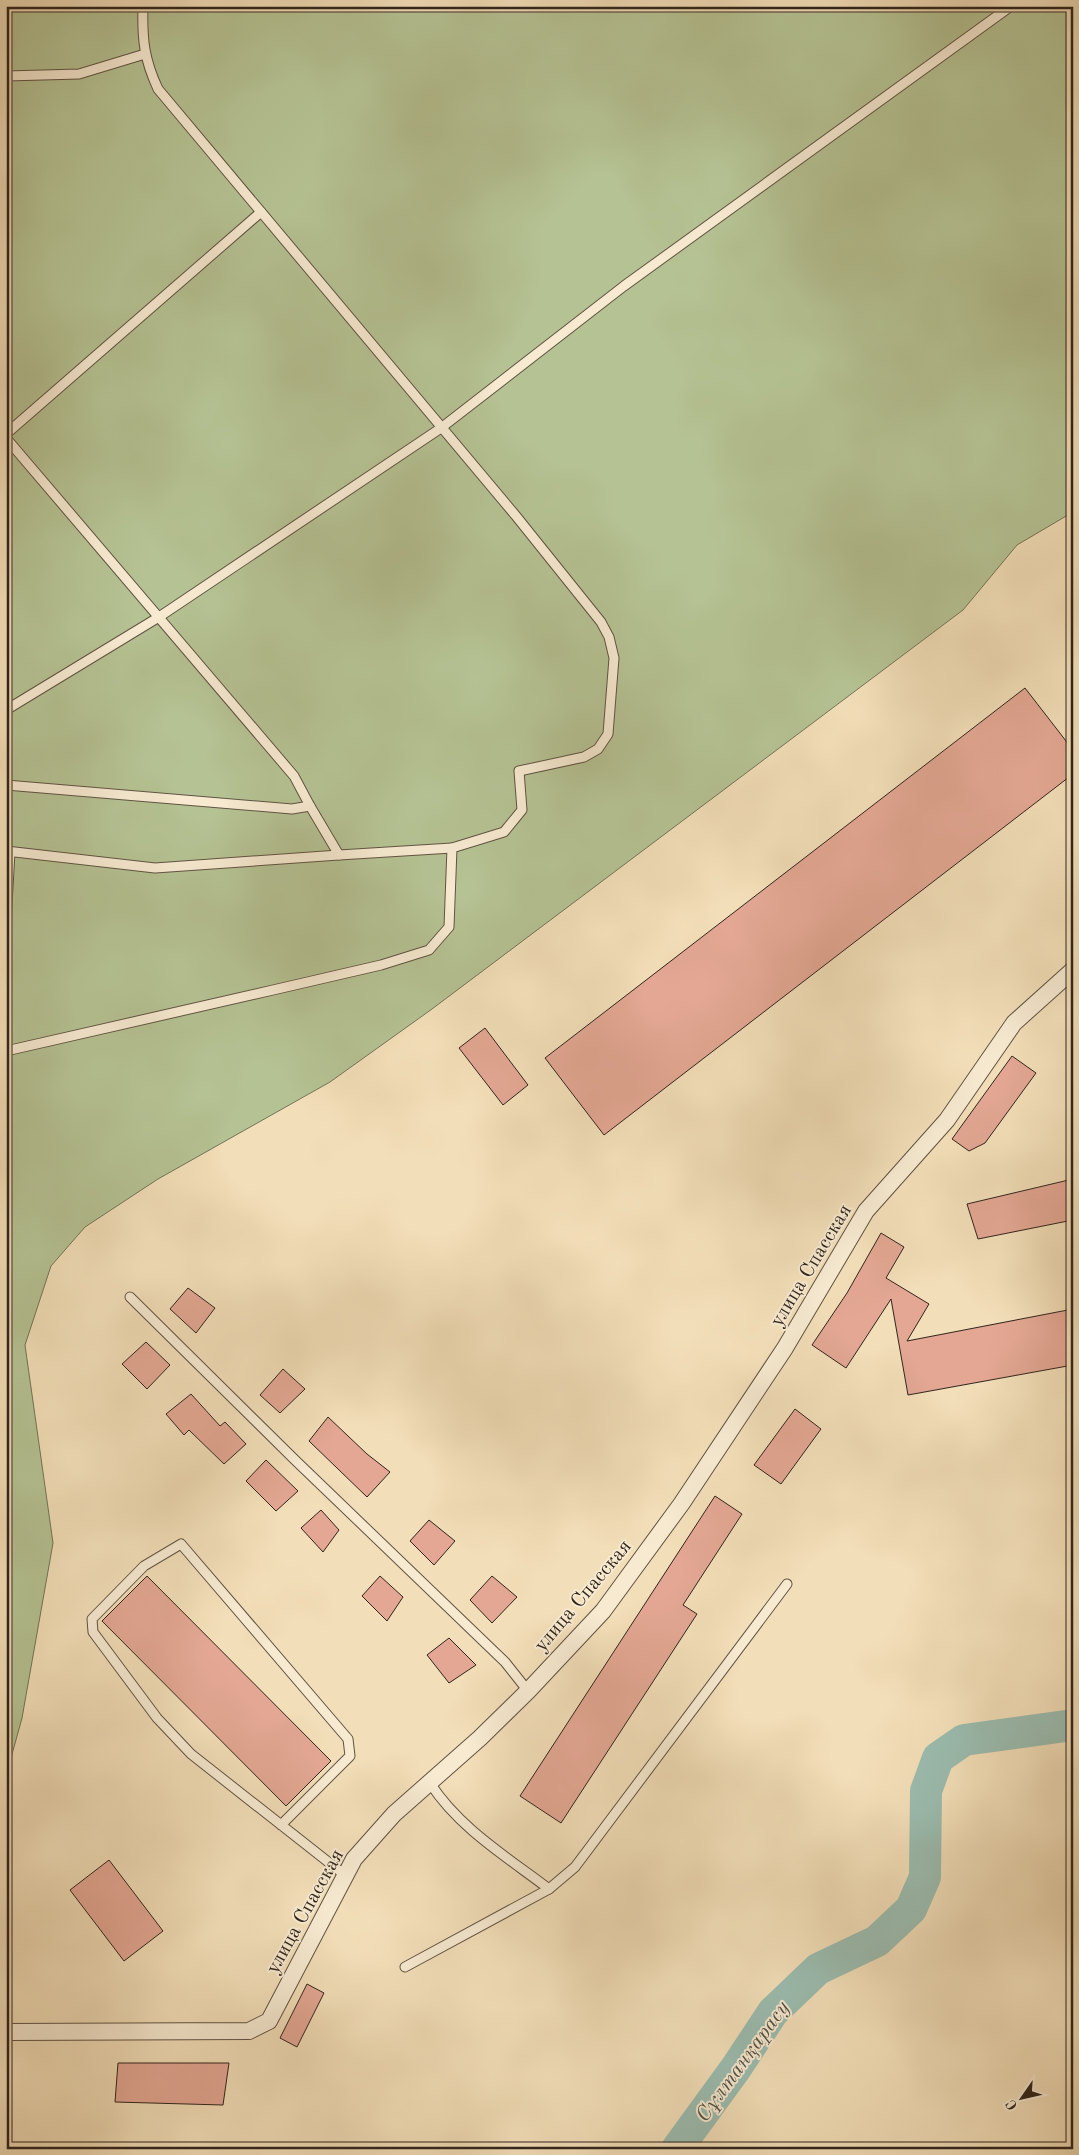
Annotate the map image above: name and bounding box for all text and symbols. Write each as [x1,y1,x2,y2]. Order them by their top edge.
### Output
street label: улица Спасская [767,1201,856,1331]
street label: улица Спасская [531,1537,636,1656]
street label: улица Спасская [263,1846,348,1978]
water label: Сұлтанқарасу [693,1997,794,2126]
north arrow [996,2072,1046,2122]
text: С [1004,2097,1020,2112]

